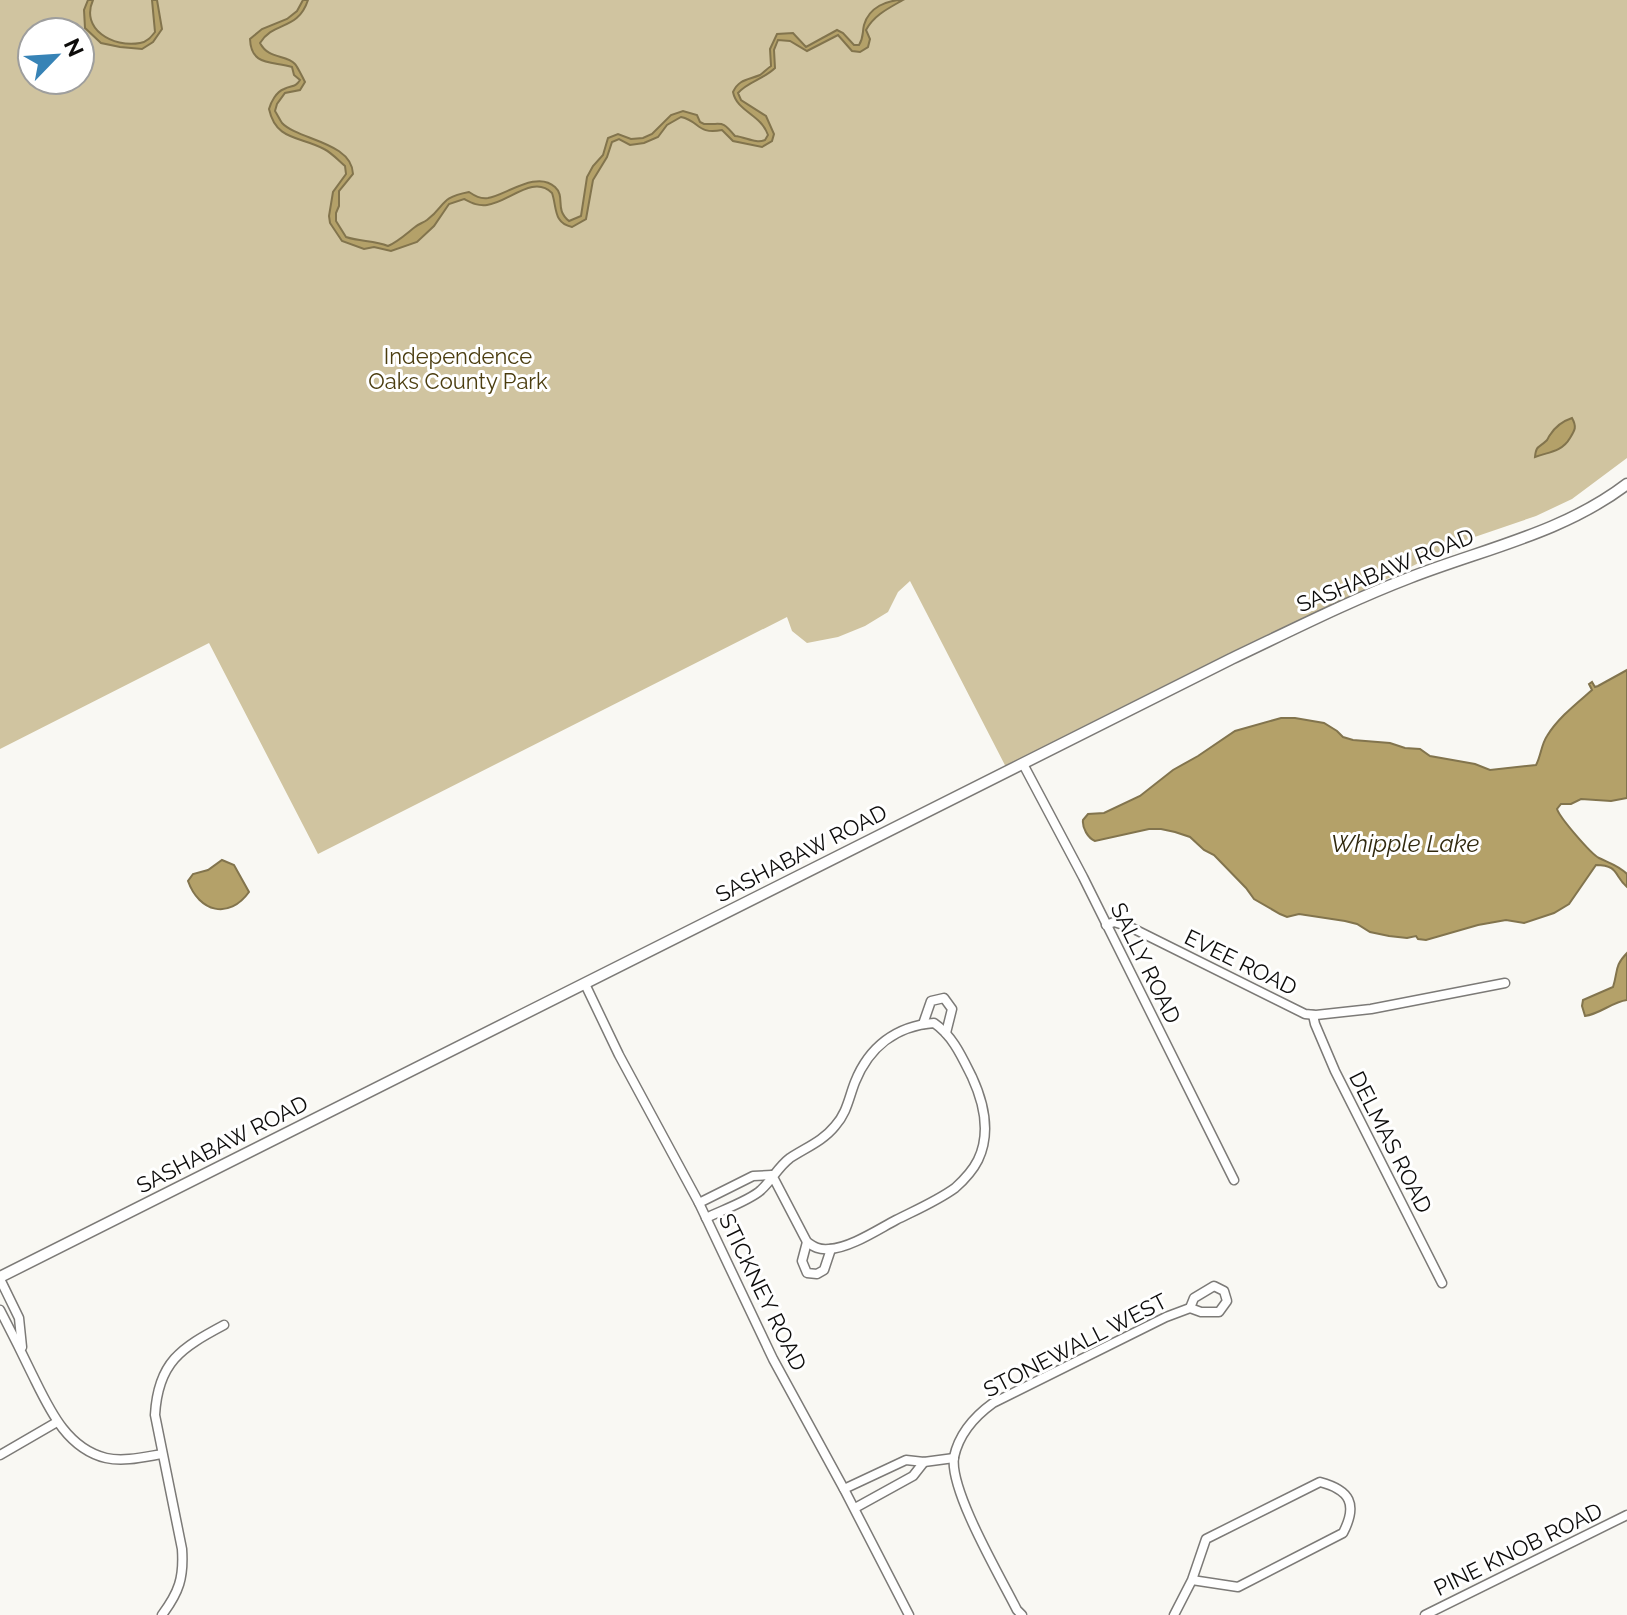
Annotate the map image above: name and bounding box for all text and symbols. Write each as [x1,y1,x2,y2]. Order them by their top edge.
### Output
north arrow [16,16,96,96]
text: N [59,34,89,61]
park label: Independence Oaks County Park [368,343,548,394]
street label: SASHABAW ROAD [1293,523,1477,617]
street label: SASHABAW ROAD [711,799,891,907]
water label: Whipple Lake [1331,829,1480,858]
street label: SALLY ROAD [1106,898,1186,1028]
street label: EVEE ROAD [1181,924,1301,1000]
street label: DELMAS ROAD [1344,1067,1438,1217]
street label: SASHABAW ROAD [132,1090,312,1198]
street label: STICKNEY ROAD [714,1209,812,1375]
street label: STONEWALL WEST [979,1287,1172,1403]
street label: PINE KNOB ROAD [1430,1497,1606,1601]

